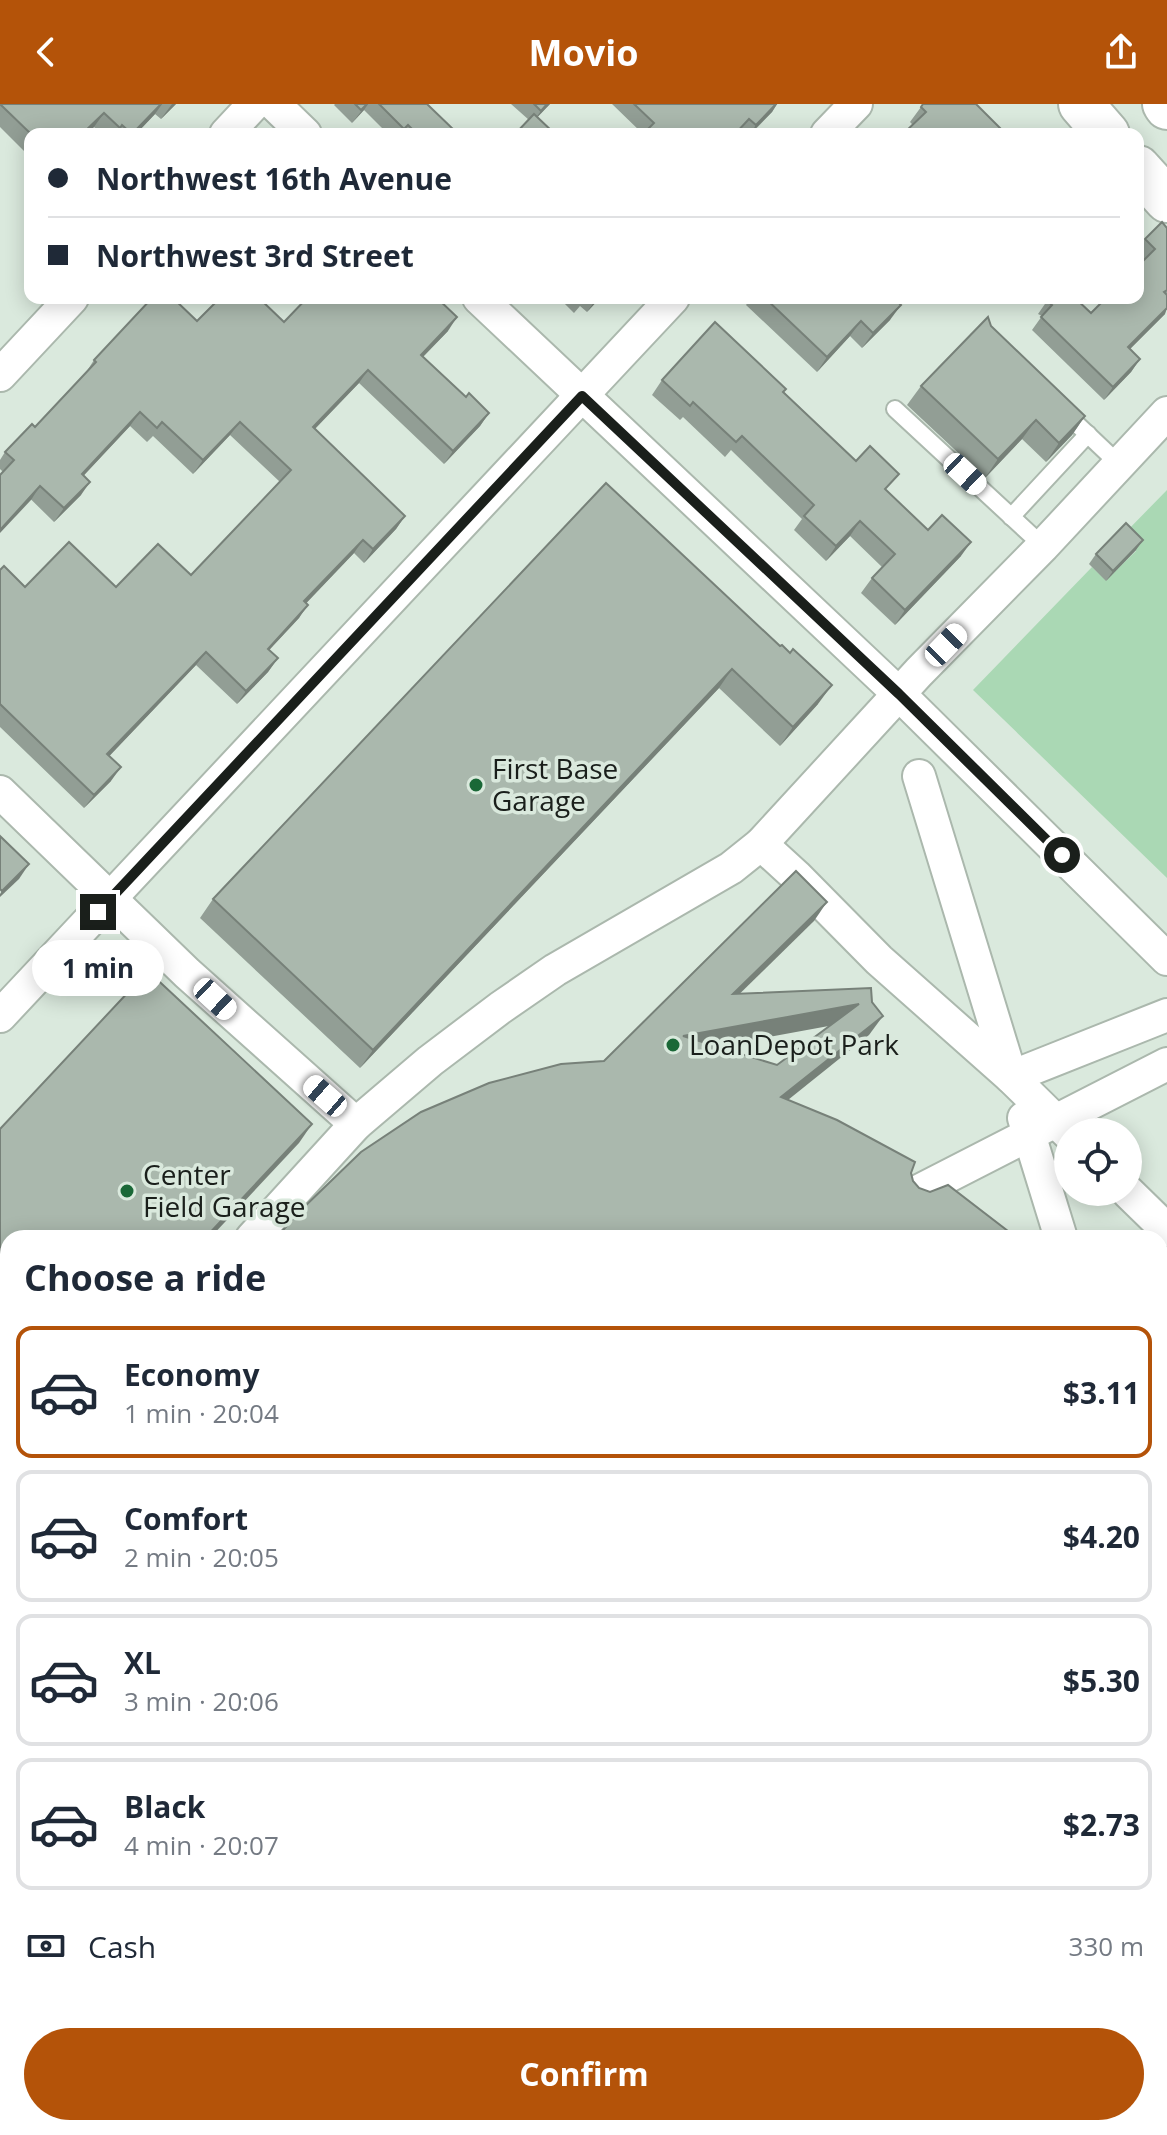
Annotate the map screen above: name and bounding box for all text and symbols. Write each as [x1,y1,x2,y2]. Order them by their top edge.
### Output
text: Movio [529,28,639,77]
icon: back [24,30,68,74]
icon: share [1099,30,1143,74]
text: Northwest 16th Avenue [96,158,452,199]
text: Northwest 3rd Street [96,235,414,276]
car [939,449,991,499]
car [921,619,971,671]
place label: First Base Garage [492,749,618,819]
marker: First Base Garage [467,776,485,794]
route start [1044,837,1080,873]
route end [80,894,116,930]
callout: 1 min [32,940,164,996]
text: 1 min [62,950,134,986]
car [189,974,241,1024]
place label: LoanDepot Park [689,1025,899,1063]
marker: LoanDepot Park [664,1036,682,1054]
car [299,1071,351,1121]
map controls [1054,1118,1142,1206]
button: locate [1054,1118,1142,1206]
place label: Center Field Garage [143,1155,306,1225]
marker: Center Field Garage [118,1182,136,1200]
text: Choose a ride [24,1253,266,1302]
text: Economy [124,1354,260,1395]
icon: car [28,1356,100,1428]
text: $3.11 [1063,1372,1140,1413]
text: 1 min · 20:04 [124,1395,279,1431]
text: Comfort [124,1498,248,1539]
icon: car [28,1500,100,1572]
text: $4.20 [1063,1516,1140,1557]
text: 2 min · 20:05 [124,1539,279,1575]
text: XL [124,1642,161,1683]
icon: car [28,1644,100,1716]
text: $5.30 [1063,1660,1140,1701]
text: 3 min · 20:06 [124,1683,279,1719]
text: Black [124,1786,205,1827]
icon: car [28,1788,100,1860]
text: $2.73 [1063,1804,1140,1845]
text: 4 min · 20:07 [124,1827,279,1863]
icon: cash [24,1924,68,1968]
text: Cash [88,1926,156,1967]
text: 330 m [1069,1928,1144,1964]
button: Confirm [24,2028,1144,2120]

